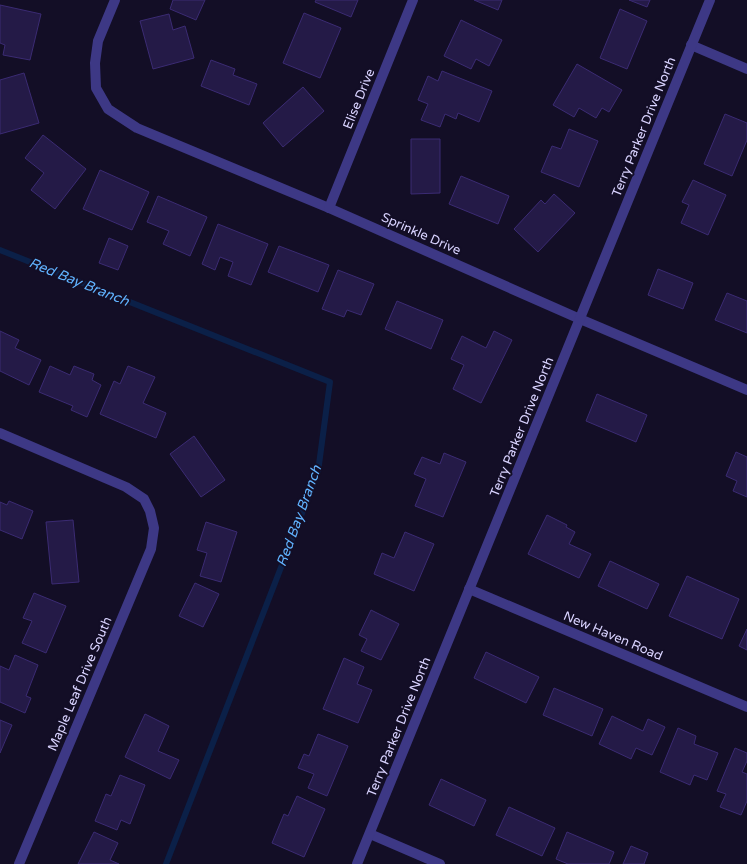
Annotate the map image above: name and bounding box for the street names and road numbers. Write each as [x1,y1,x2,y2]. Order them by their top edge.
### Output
street label: Terry Parker Drive North [609,55,679,199]
street label: Elise Drive [340,66,378,132]
street label: Sprinkle Drive [379,209,463,259]
street label: Terry Parker Drive North [487,355,557,499]
street label: New Haven Road [561,608,665,664]
street label: Maple Leaf Drive South [44,614,116,754]
street label: Terry Parker Drive North [364,655,434,799]

